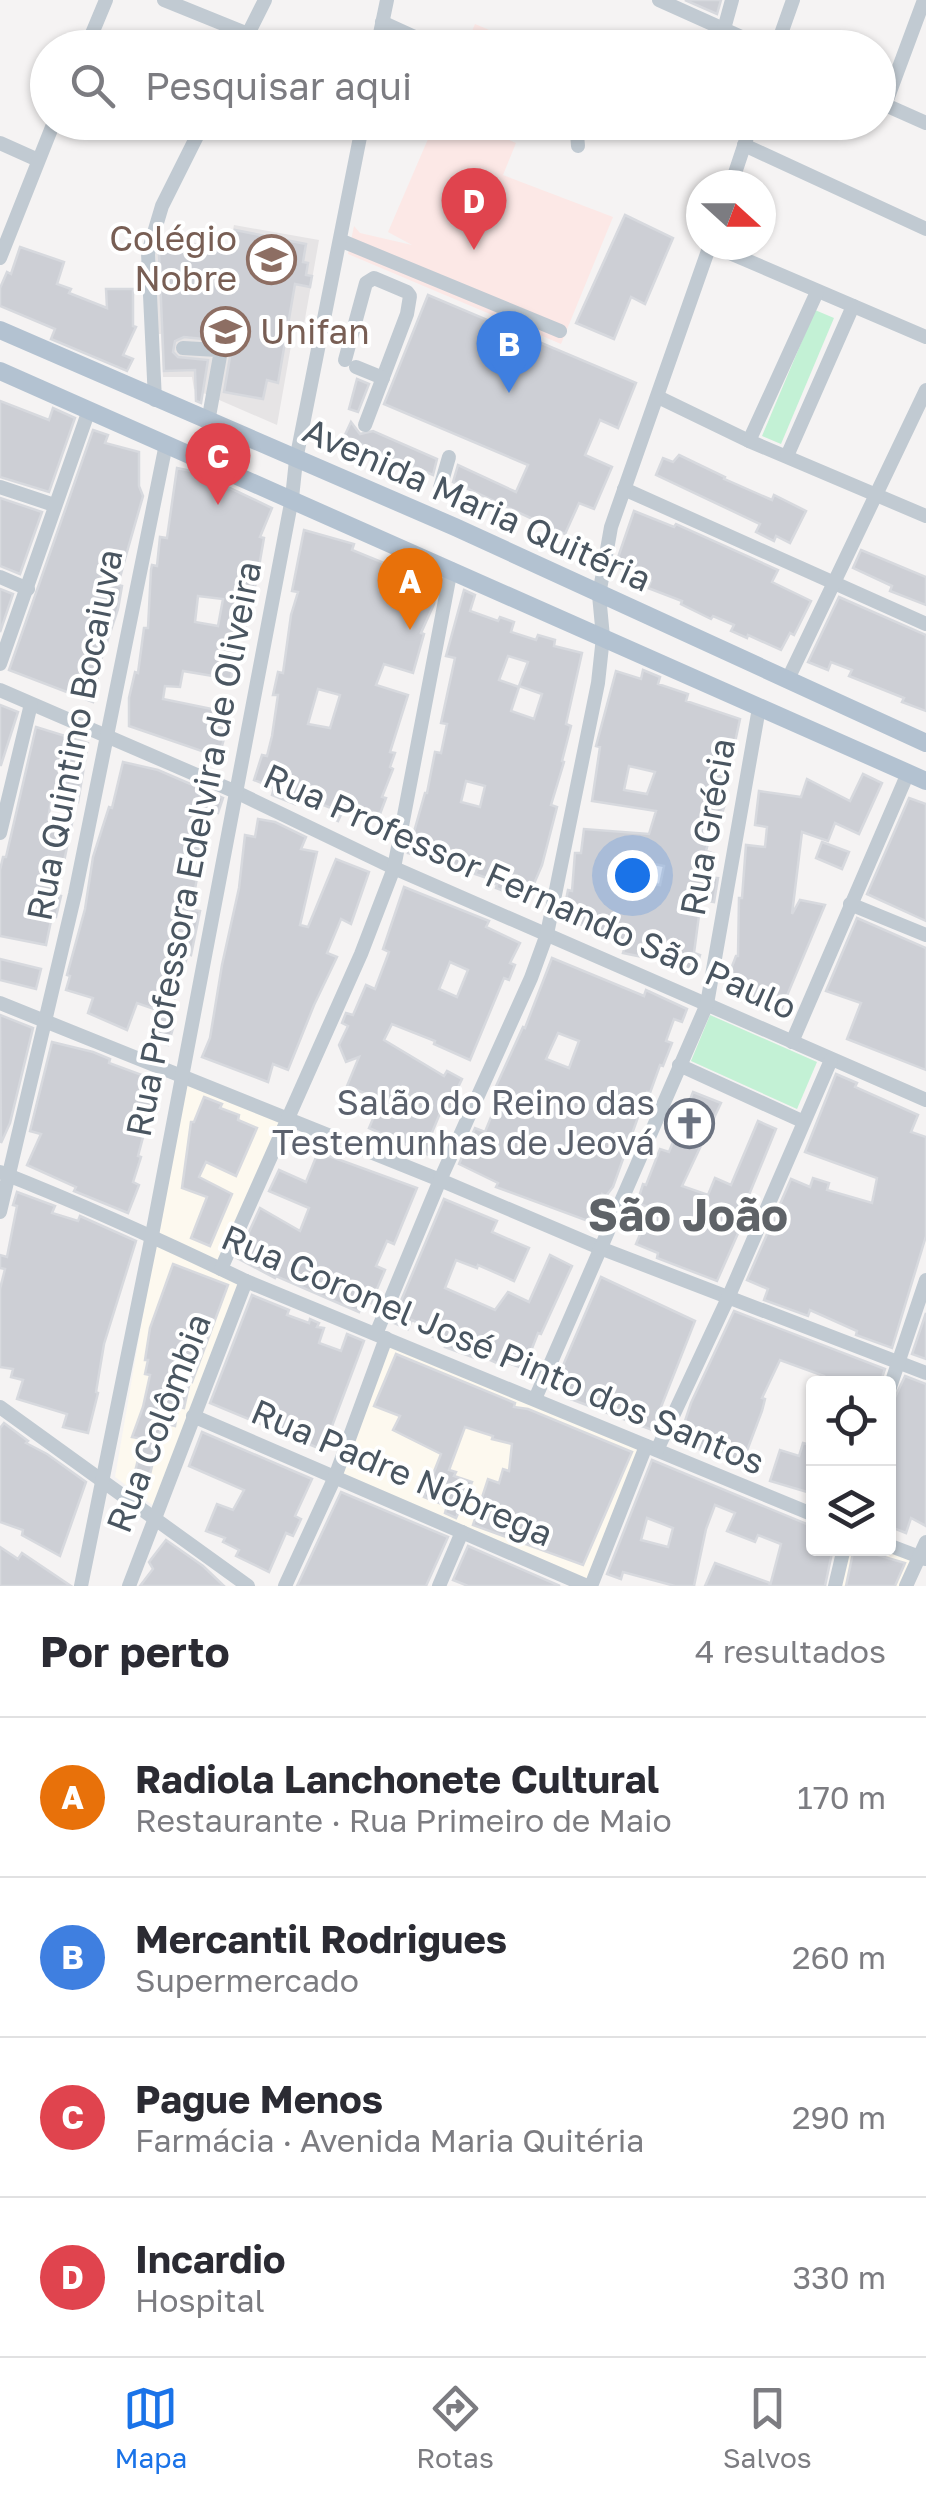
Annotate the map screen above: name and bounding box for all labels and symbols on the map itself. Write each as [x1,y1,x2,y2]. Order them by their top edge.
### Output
pin: D [442,168,506,250]
north arrow [686,170,776,260]
place label: Colégio Nobre [109,217,237,299]
school or university icon: Colégio Nobre [246,233,298,285]
school or university icon: Unifan [199,306,251,358]
place label: Unifan [260,310,370,352]
pin: B [476,310,542,393]
street label: Avenida Maria Quitéria [296,409,658,601]
pin: C [186,422,250,505]
street label: Rua Quintino Bocaiuva [17,546,131,924]
pin: A [378,548,442,630]
street label: Rua Professora Edelvira de Oliveira [117,558,269,1140]
street label: Rua Grécia [671,735,743,919]
street label: Rua Professor Fernando São Paulo [258,754,803,1028]
your location [607,850,658,901]
place label: Salão do Reino das Testemunhas de Jeová [272,1081,655,1163]
church icon: Salão do Reino das Testemunhas de Jeová [664,1097,716,1149]
district label: São João [588,1187,788,1241]
street label: Rua Coronel José Pinto dos Santos [216,1215,771,1483]
street label: Rua Colômbia [97,1307,219,1538]
street label: Rua Padre Nóbrega [245,1390,559,1555]

